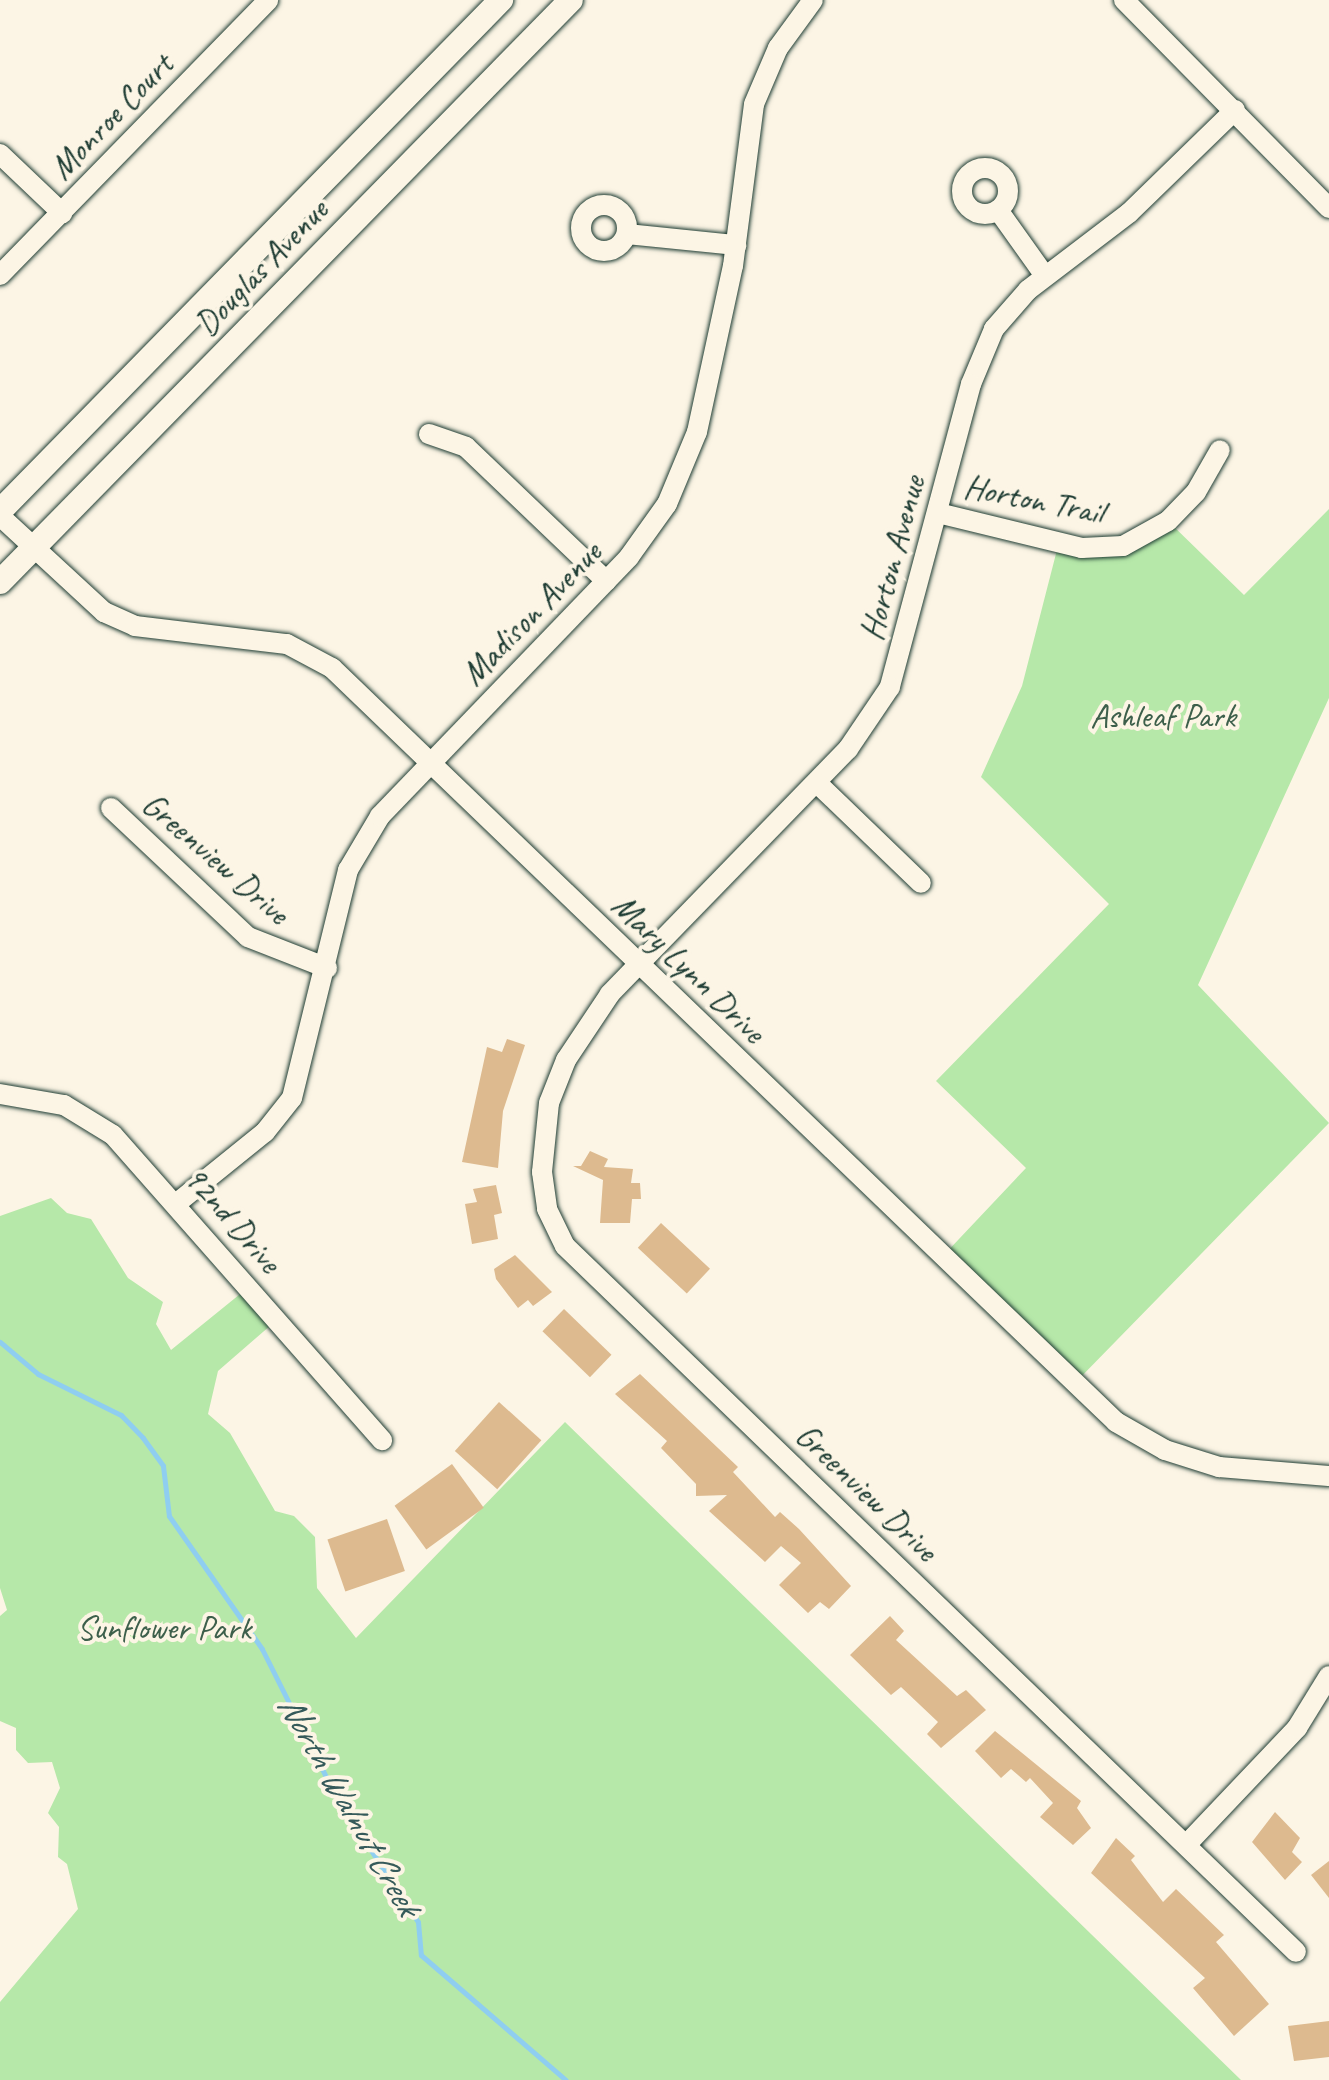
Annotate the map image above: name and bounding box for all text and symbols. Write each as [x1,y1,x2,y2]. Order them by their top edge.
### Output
street label: Monroe Court [41,44,181,188]
street label: Douglas Avenue [186,190,336,344]
street label: Horton Trail [960,465,1108,533]
street label: Horton Avenue [851,471,933,645]
street label: Madison Avenue [452,533,610,693]
park label: Ashleaf Park [1090,696,1236,736]
street label: Greenview Drive [134,783,298,933]
street label: Mary Lynn Drive [604,885,774,1051]
street label: 92nd Drive [175,1157,291,1281]
street label: Greenview Drive [787,1414,947,1570]
park label: Sunflower Park [77,1608,251,1648]
water label: North Walnut Creek [268,1687,430,1923]

